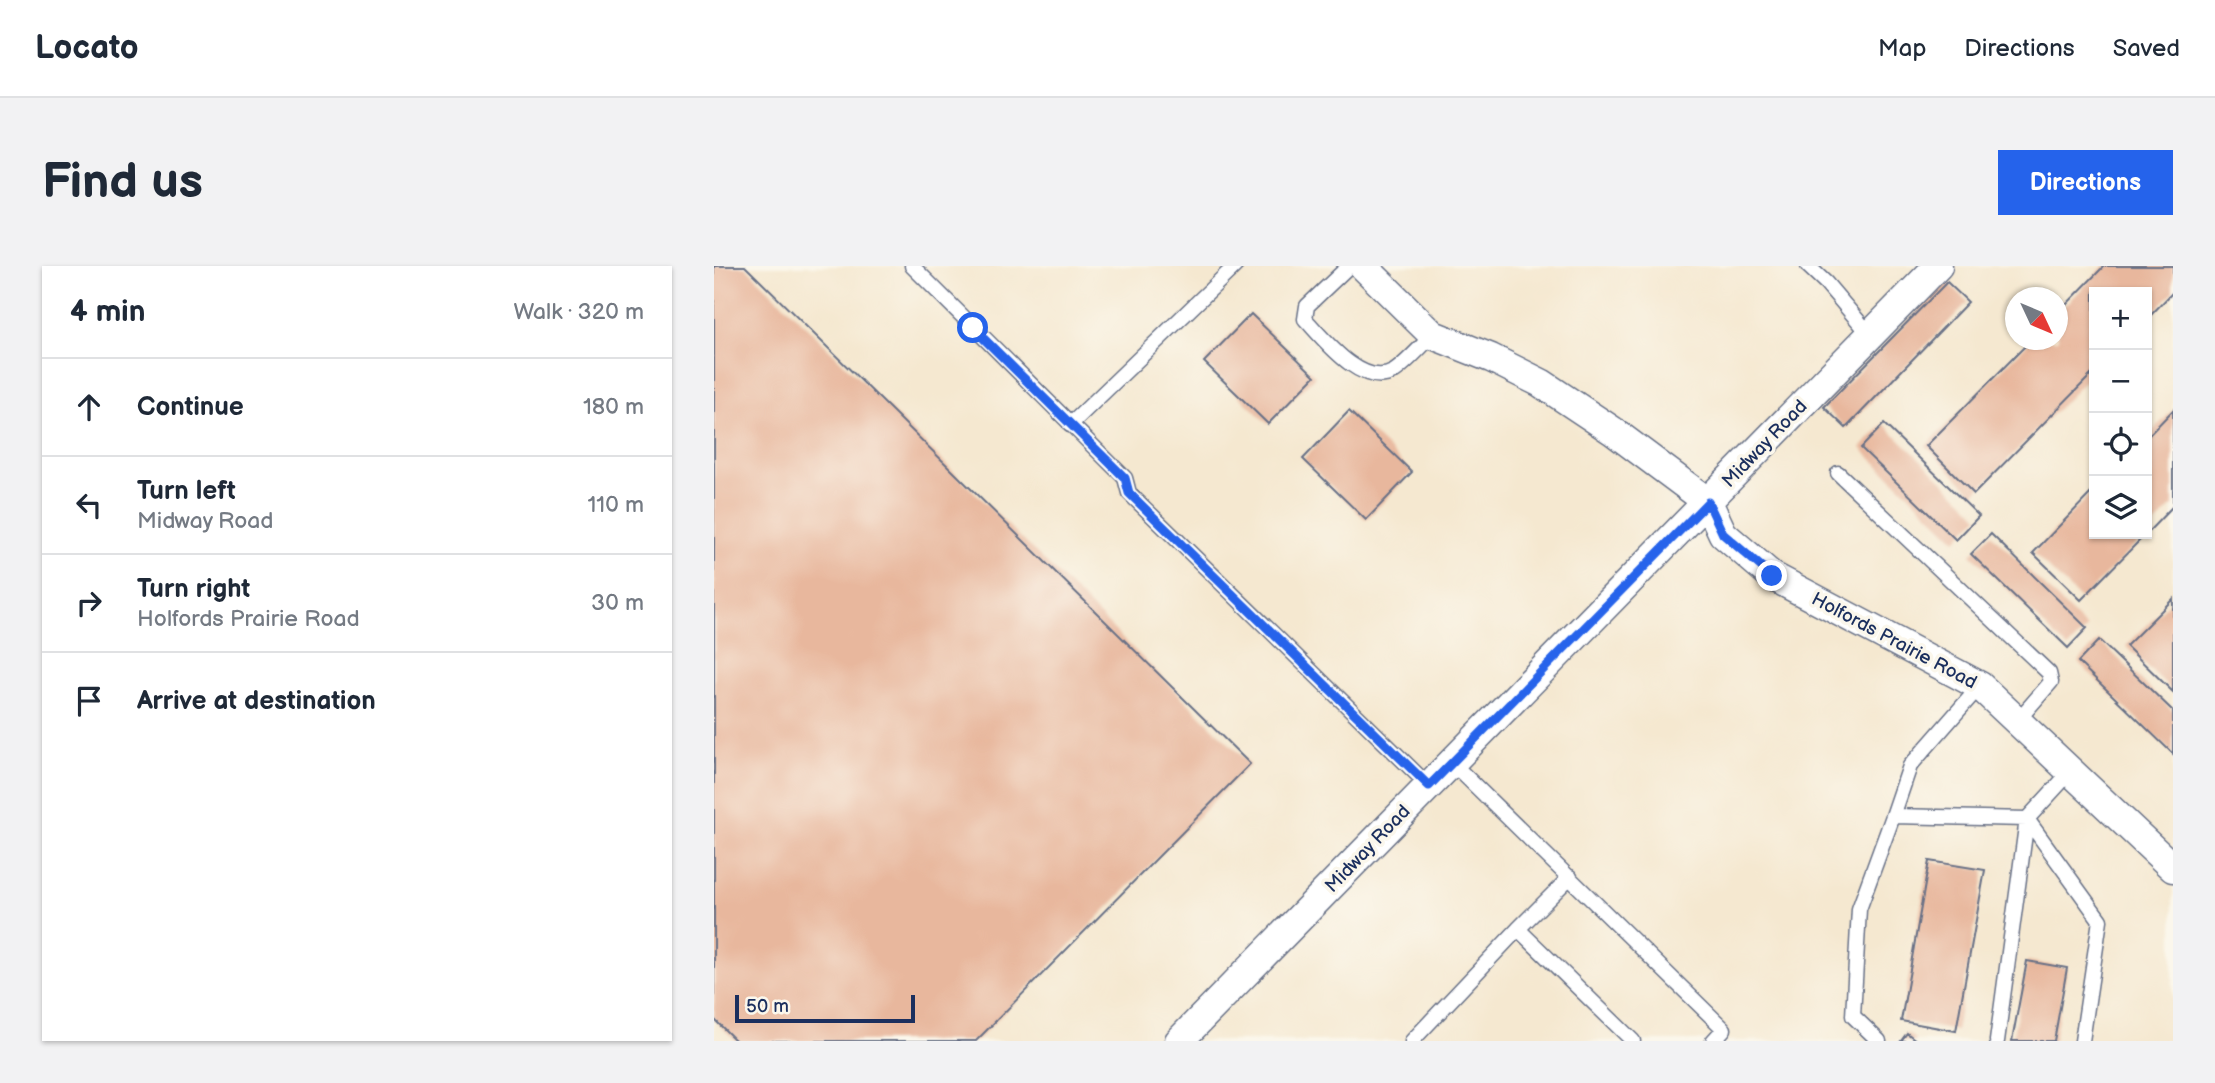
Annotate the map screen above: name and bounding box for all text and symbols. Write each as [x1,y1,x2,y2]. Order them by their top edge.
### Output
text: Locato [35,28,139,68]
text: Map [1878,34,1926,63]
text: Directions [1964,34,2075,63]
text: Saved [2113,34,2180,63]
button: Directions [1998,150,2173,215]
text: Find us [42,153,203,212]
north arrow [2005,287,2068,350]
map controls [2089,287,2152,539]
button: + [2089,287,2152,350]
text: 4 min [70,294,145,330]
text: Walk · 320 m [513,298,644,326]
route start [957,312,988,343]
button: − [2089,350,2152,413]
icon: ahead [70,388,108,426]
text: Continue [137,392,244,423]
text: 180 m [583,393,644,421]
street label: Midway Road [1718,395,1812,493]
button: locate [2089,413,2152,476]
text: Turn left [137,476,236,507]
button: layers [2089,476,2152,539]
icon: left [70,486,108,524]
text: 110 m [587,491,644,519]
text: Midway Road [137,507,274,535]
route end [1756,560,1787,591]
text: Turn right [137,574,250,605]
icon: right [70,584,108,622]
street label: Holfords Prairie Road [1807,588,1981,694]
text: 30 m [591,589,644,617]
text: Holfords Prairie Road [137,605,360,633]
icon: arrive [70,682,108,720]
text: Arrive at destination [137,686,376,717]
street label: Midway Road [1321,800,1415,898]
scale bar [735,992,915,1024]
text: 50 m [746,995,789,1018]

